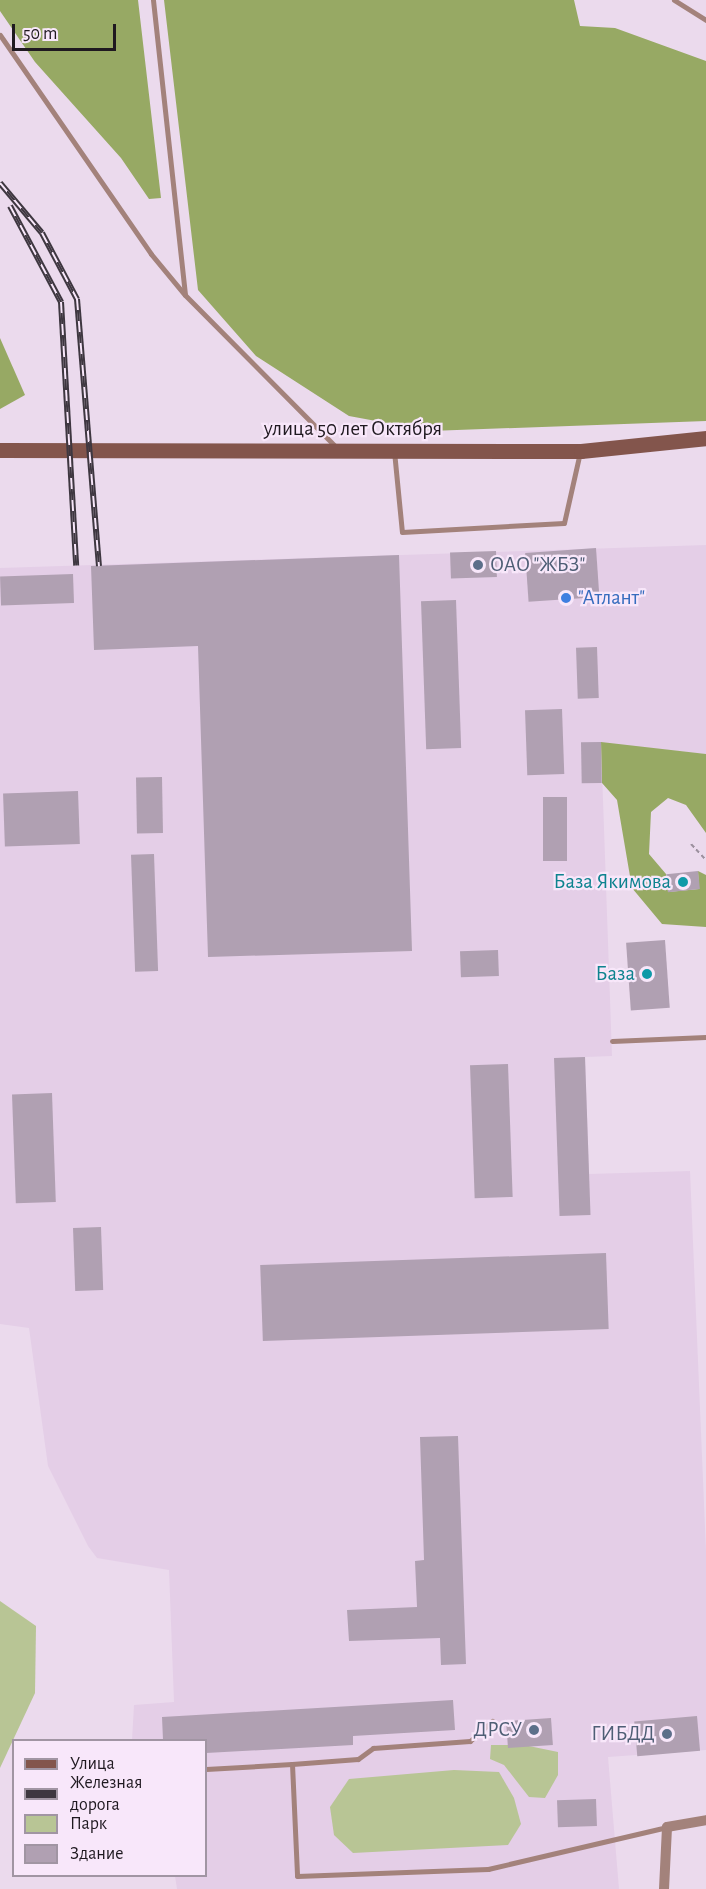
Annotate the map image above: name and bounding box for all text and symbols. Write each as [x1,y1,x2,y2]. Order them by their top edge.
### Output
scale bar [15,12,118,50]
text: 50 m [23,25,57,43]
street label: улица 50 лет Октября [264,416,442,442]
place label: ОАО "ЖБЗ" [490,552,585,578]
marker: ОАО "ЖБЗ" [471,558,485,572]
place label: "Атлант" [578,585,645,611]
marker: "Атлант" [559,591,573,605]
place label: База Якимова [553,869,671,895]
marker: База Якимова [676,875,690,889]
place label: База [595,961,635,987]
marker: База [640,967,654,981]
place label: ДРСУ [474,1717,522,1743]
place label: ГИБДД [591,1721,655,1747]
marker: ДРСУ [527,1723,541,1737]
marker: ГИБДД [660,1727,674,1741]
legend [12,1739,207,1877]
text: Улица [70,1755,115,1773]
text: Железная дорога [70,1774,142,1814]
text: Парк [70,1815,107,1833]
text: Здание [70,1845,124,1863]

